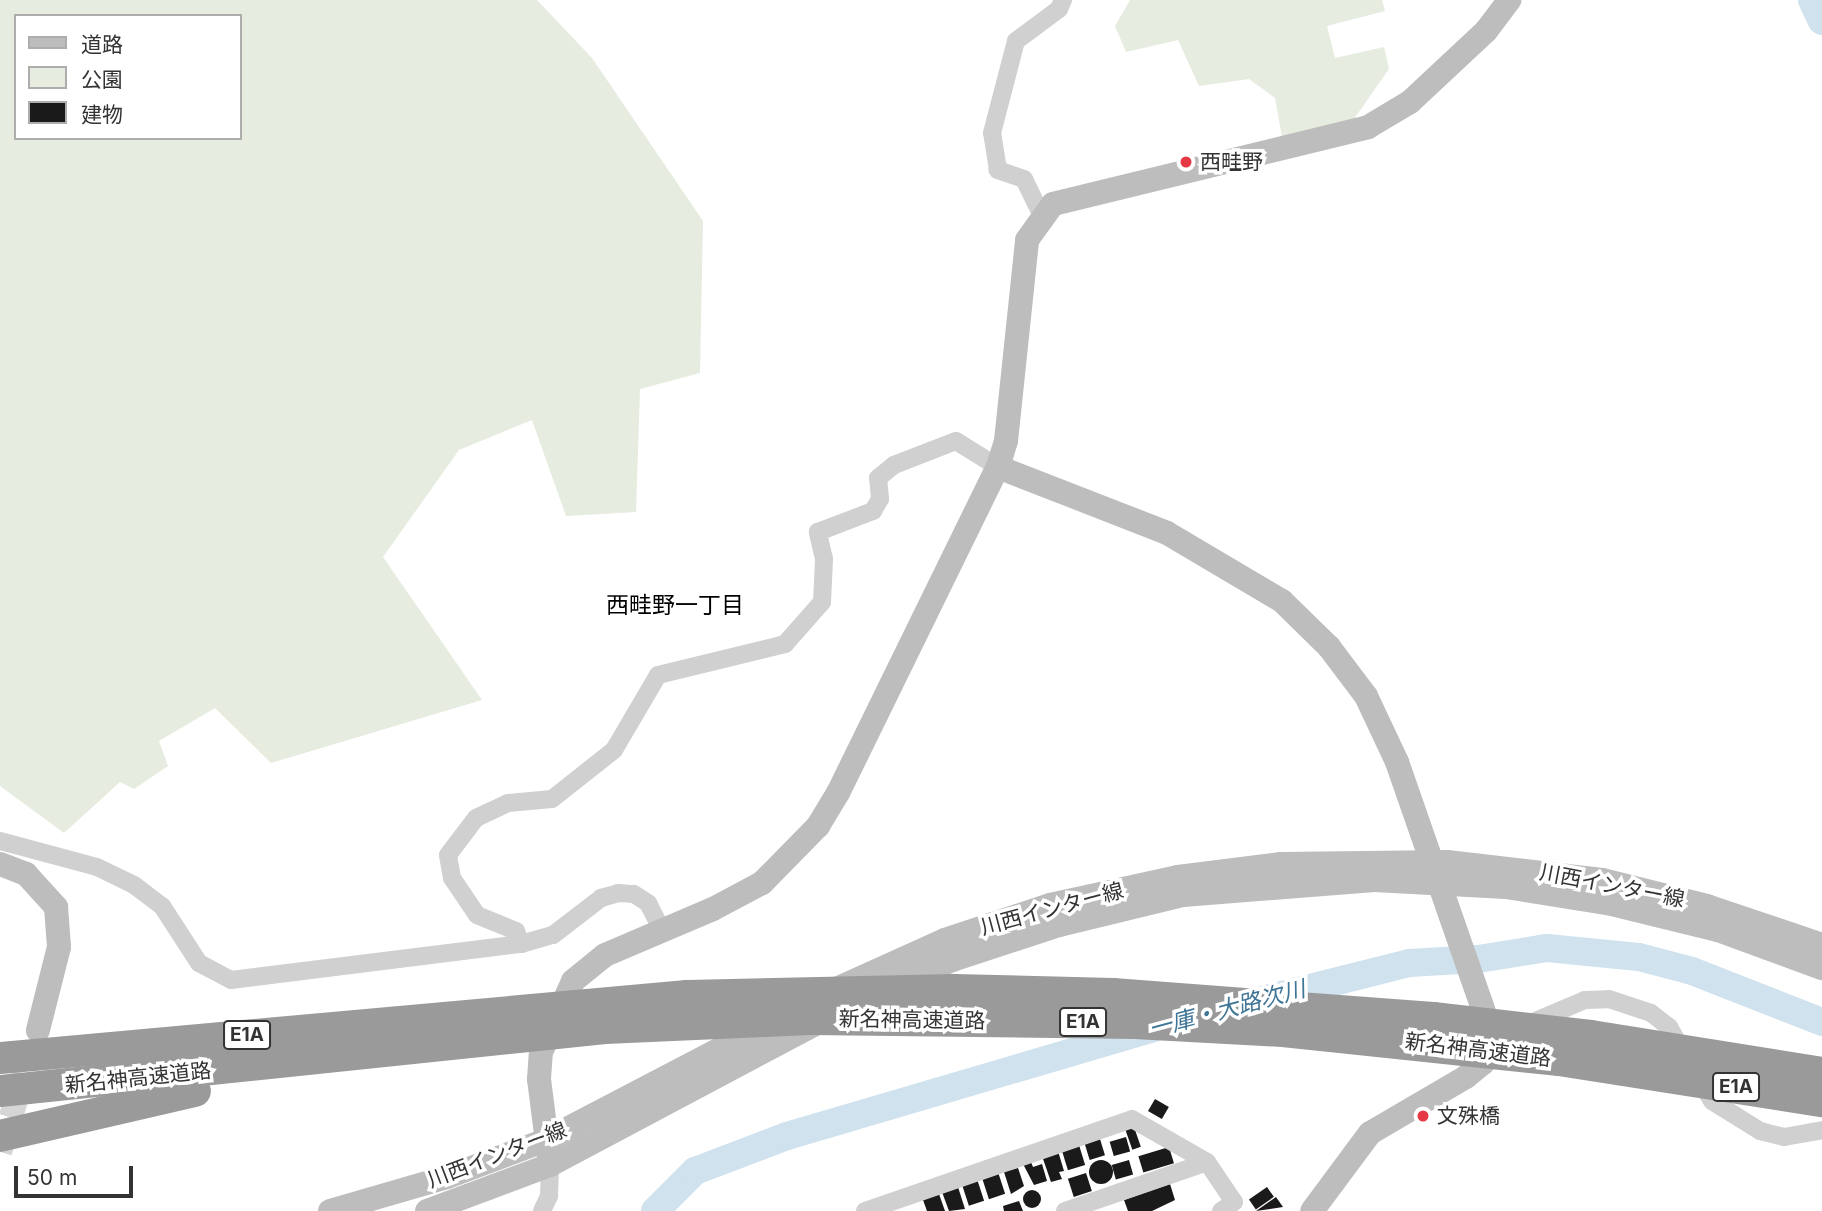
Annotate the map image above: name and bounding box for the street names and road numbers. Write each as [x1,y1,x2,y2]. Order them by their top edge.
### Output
street label: 川西インター線 [1537,860,1687,912]
street label: 川西インター線 [978,878,1126,940]
street label: 新名神高速道路 [838,1006,986,1034]
road number: E1A [1058,1006,1108,1038]
road number: E1A [222,1020,272,1050]
street label: 新名神高速道路 [1404,1029,1552,1071]
street label: 新名神高速道路 [64,1058,212,1098]
road number: E1A [1712,1072,1760,1102]
street label: 川西インター線 [424,1117,570,1193]

